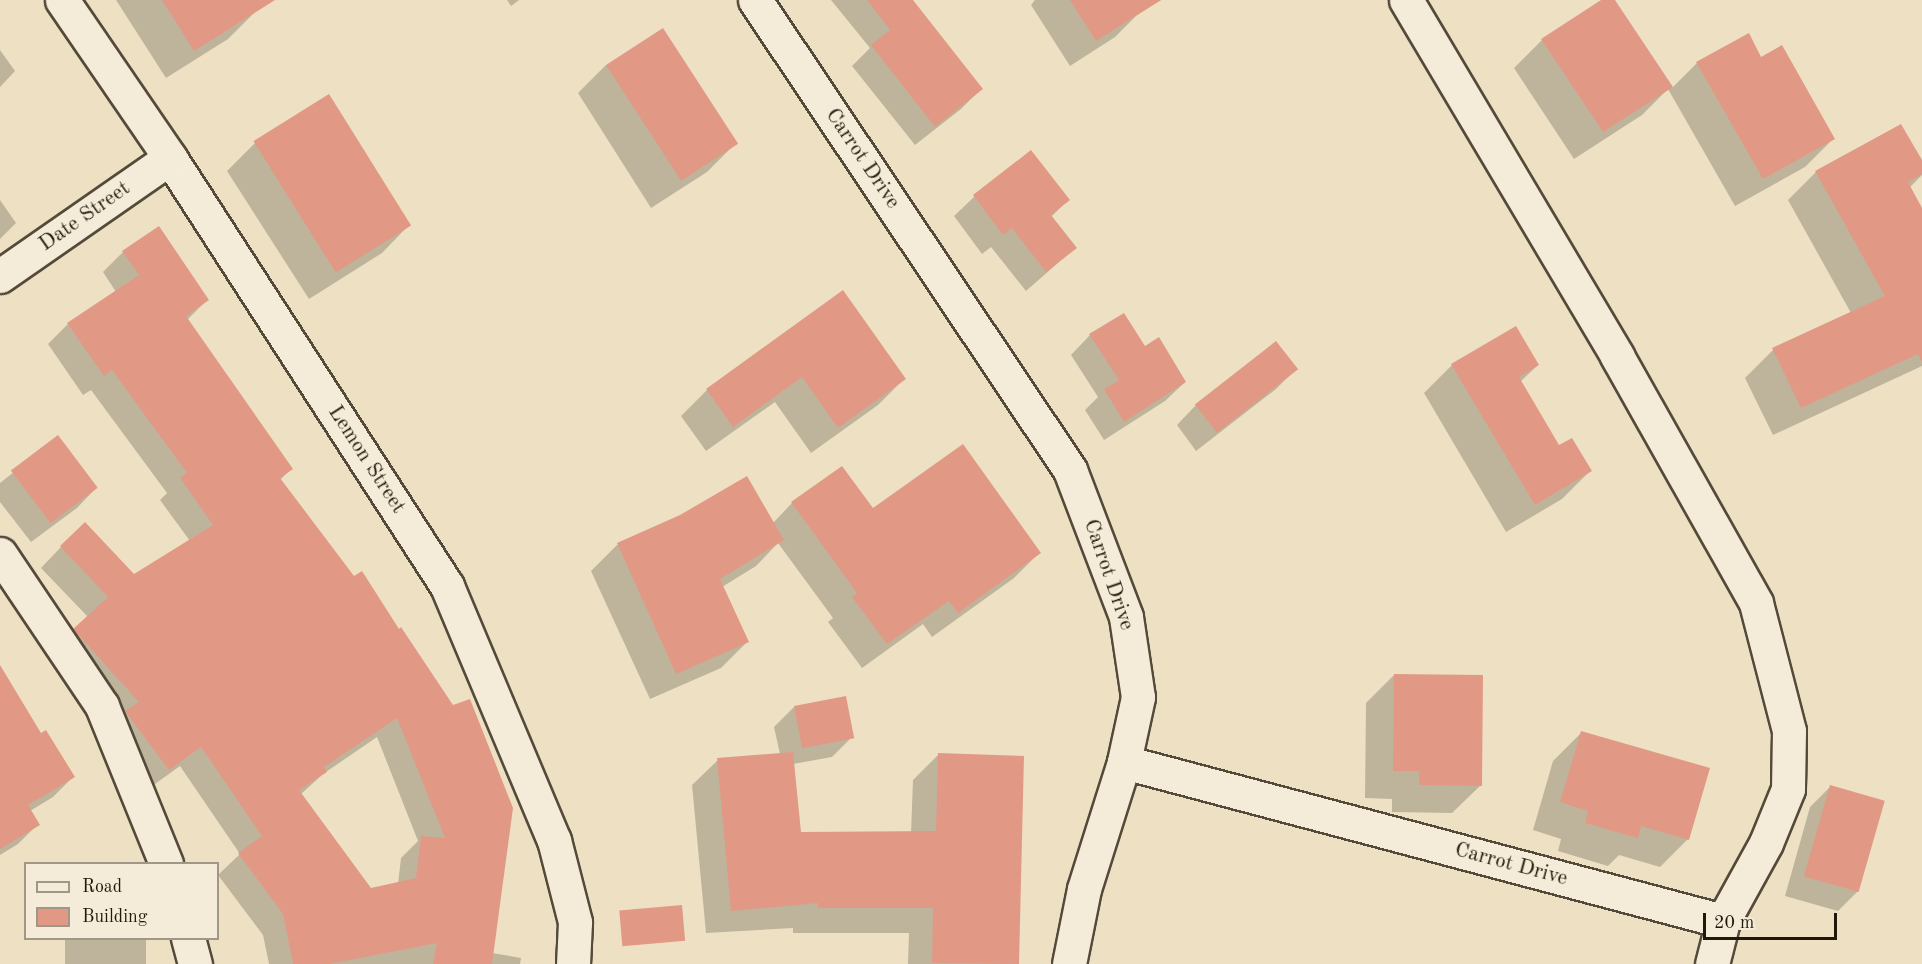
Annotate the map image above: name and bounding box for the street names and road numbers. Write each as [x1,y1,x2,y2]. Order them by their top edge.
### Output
street label: Carrot Drive [819,104,905,214]
street label: Date Street [35,176,135,258]
street label: Lemon Street [322,401,410,519]
street label: Carrot Drive [1077,516,1139,634]
street label: Carrot Drive [1452,838,1570,892]

